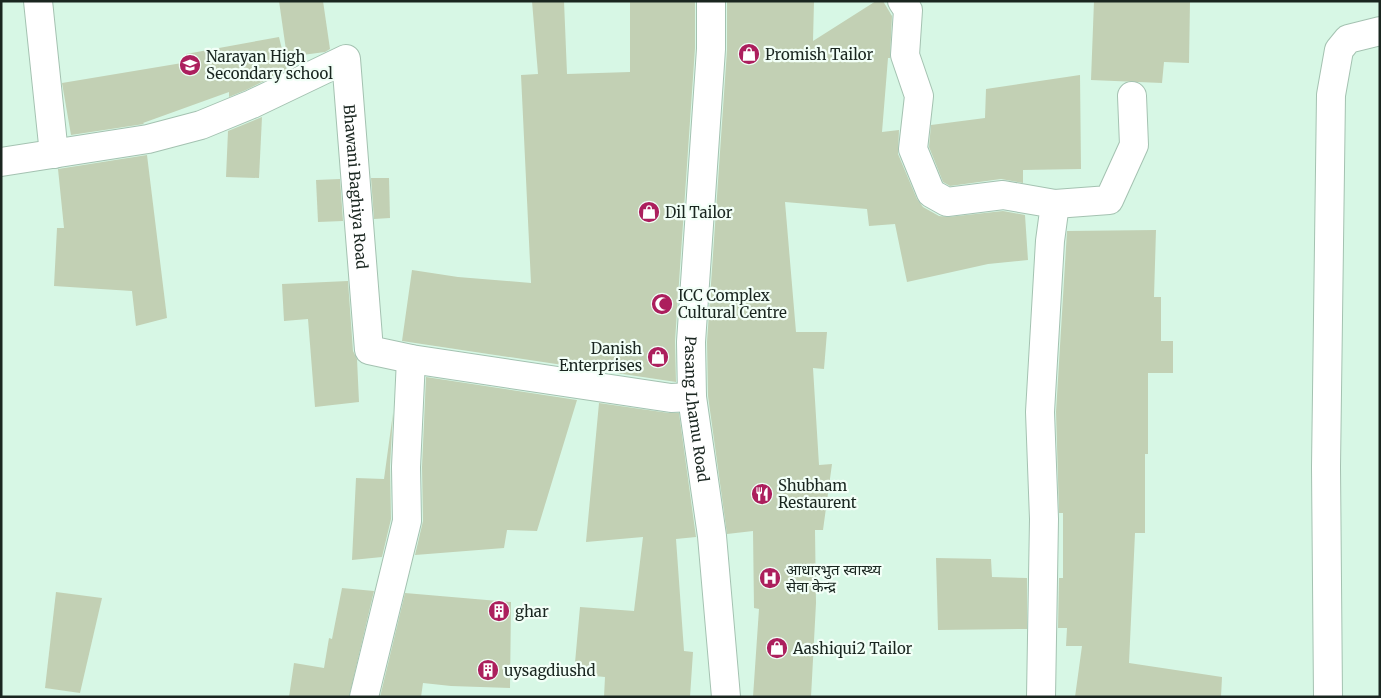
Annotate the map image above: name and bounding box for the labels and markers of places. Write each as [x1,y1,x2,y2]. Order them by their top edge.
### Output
shop icon: Promish Tailor [737,42,761,66]
place label: Promish Tailor [765,45,873,64]
place label: Narayan High Secondary school [206,47,333,83]
school or university icon: Narayan High Secondary school [178,53,202,77]
shop icon: Dil Tailor [637,200,661,224]
place label: Dil Tailor [665,203,733,222]
place label: ICC Complex Cultural Centre [678,286,787,322]
mosque icon: ICC Complex Cultural Centre [650,292,674,316]
place label: Danish Enterprises [559,339,642,375]
shop icon: Danish Enterprises [646,345,670,369]
place label: Shubham Restaurent [778,476,857,512]
restaurant icon: Shubham Restaurent [750,482,774,506]
place label: आधारभुत स्वास्थ्य सेवा केन्द्र [786,560,882,596]
hospital icon: आधारभुत स्वास्थ्य सेवा केन्द्र [758,566,782,590]
building icon: ghar [487,599,511,623]
place label: ghar [515,602,549,621]
shop icon: Aashiqui2 Tailor [765,636,789,660]
place label: Aashiqui2 Tailor [792,639,913,658]
building icon: uysagdiushd [476,658,500,682]
place label: uysagdiushd [504,661,596,680]

